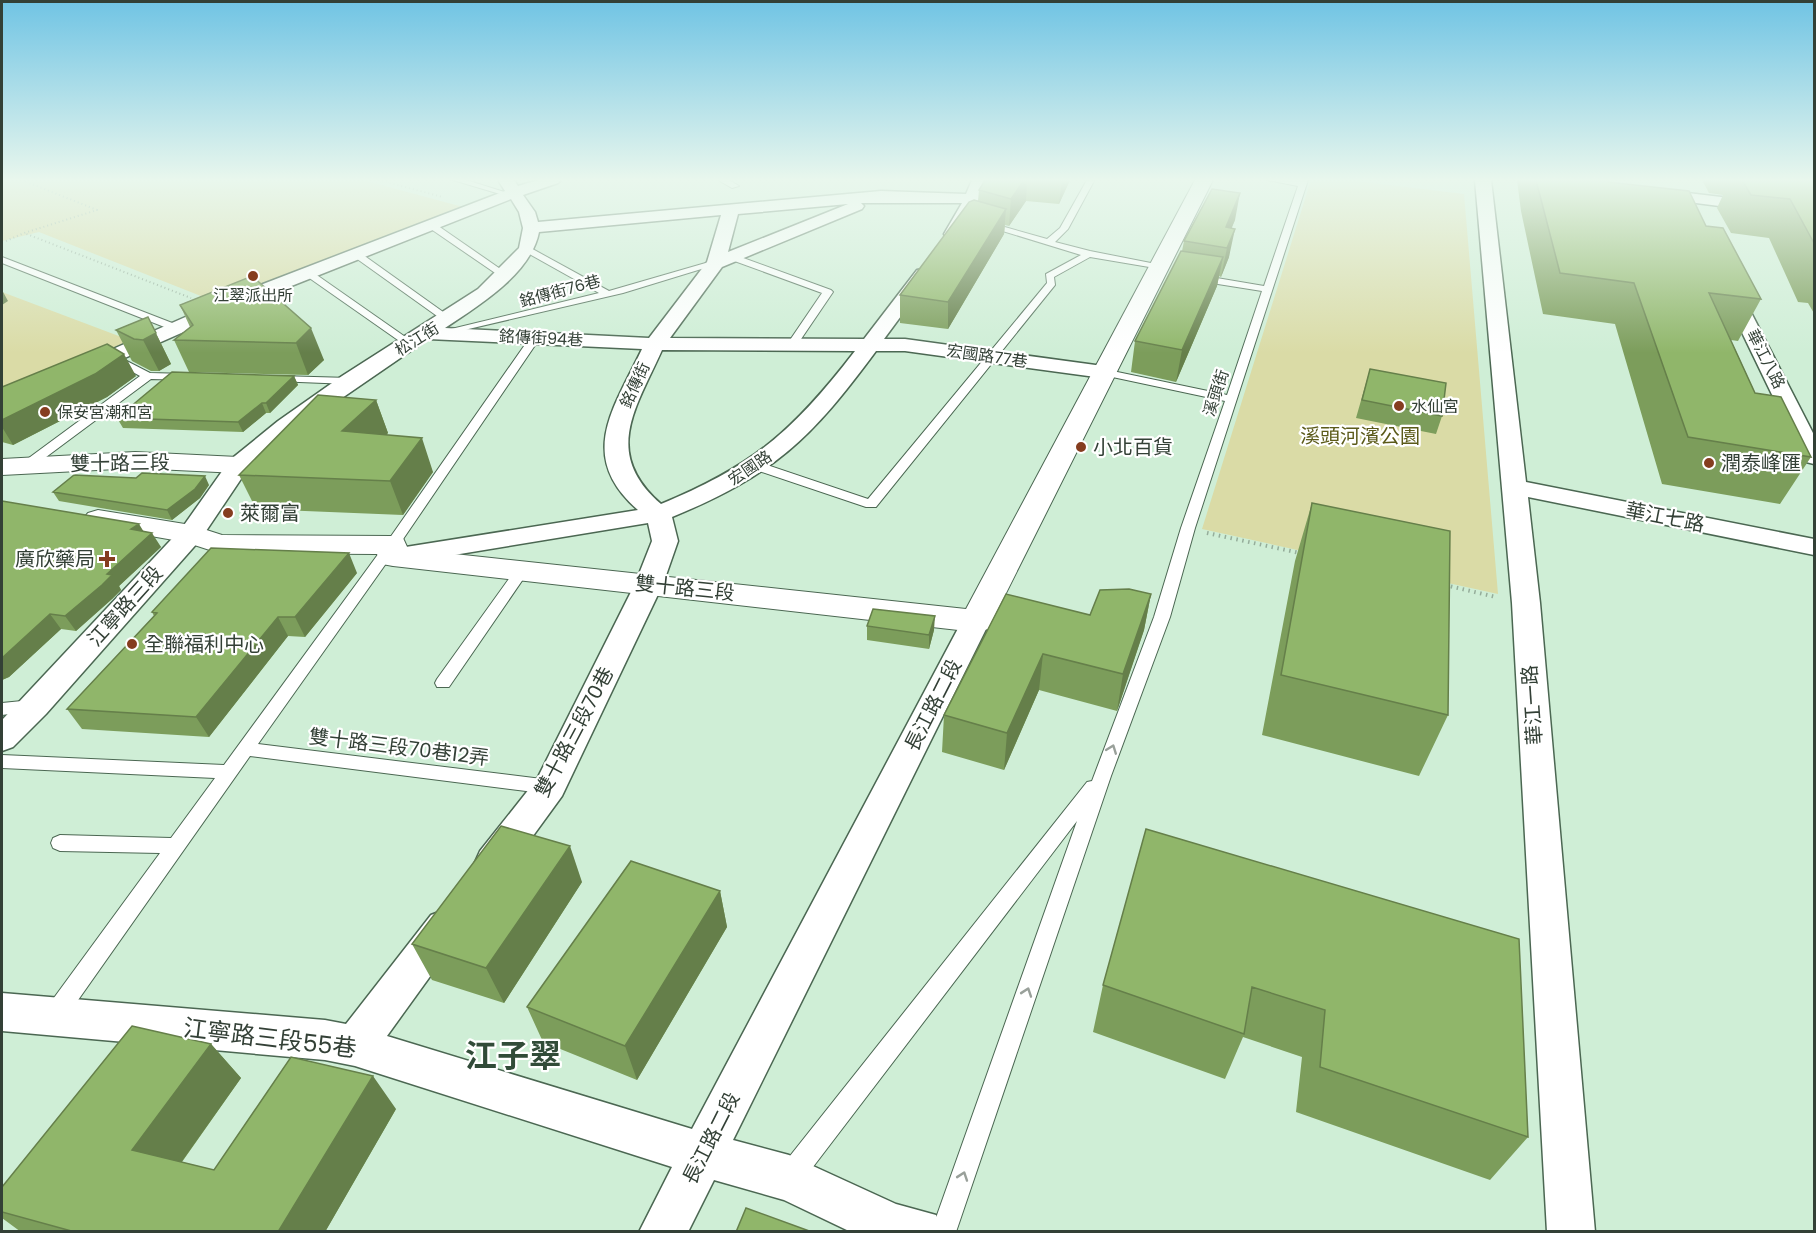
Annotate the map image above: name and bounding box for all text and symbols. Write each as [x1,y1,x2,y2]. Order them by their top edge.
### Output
marker: 江翠派出所 [246,269,260,283]
street label: 銘傳街76巷 [517,269,603,313]
place label: 江翠派出所 [213,284,293,307]
street label: 松江街 [391,317,443,361]
street label: 銘傳街94巷 [498,324,584,352]
street label: 華江八路 [1741,325,1791,393]
street label: 宏國路77巷 [945,339,1029,373]
street label: 銘傳街 [614,358,656,412]
street label: 溪頭街 [1198,367,1234,419]
place label: 水仙宮 [1411,395,1459,418]
marker: 水仙宮 [1392,399,1406,413]
place label: 保安宮潮和宮 [57,401,153,424]
marker: 保安宮潮和宮 [38,405,52,419]
park label: 溪頭河濱公園 [1300,422,1420,450]
place label: 小北百貨 [1093,433,1173,461]
marker: 小北百貨 [1074,440,1088,454]
street label: 宏國路 [724,445,776,491]
street label: 雙十路三段 [70,448,170,478]
place label: 潤泰峰匯 [1721,449,1801,477]
marker: 潤泰峰匯 [1702,456,1716,470]
street label: 華江七路 [1623,496,1707,538]
place label: 萊爾富 [240,499,300,527]
marker: 萊爾富 [221,506,235,520]
place label: 廣欣藥局 [15,545,95,573]
marker: 廣欣藥局 [100,552,114,566]
street label: 江寧路三段 [81,559,169,653]
street label: 雙十路三段 [634,569,736,607]
place label: 全聯福利中心 [144,630,264,658]
marker: 全聯福利中心 [125,637,139,651]
street label: 長江路二段 [898,654,968,756]
street label: 雙十路三段70巷 [528,662,620,802]
street label: 華江一路 [1515,664,1549,746]
street label: 雙十路三段70巷12弄 [307,722,491,772]
one-way arrow [1105,744,1118,754]
one-way arrow [1019,987,1032,998]
street label: 江寧路三段55巷 [182,1011,358,1065]
district label: 江子翠 [465,1033,561,1078]
street label: 長江路二段 [676,1087,746,1189]
one-way arrow [955,1171,968,1182]

